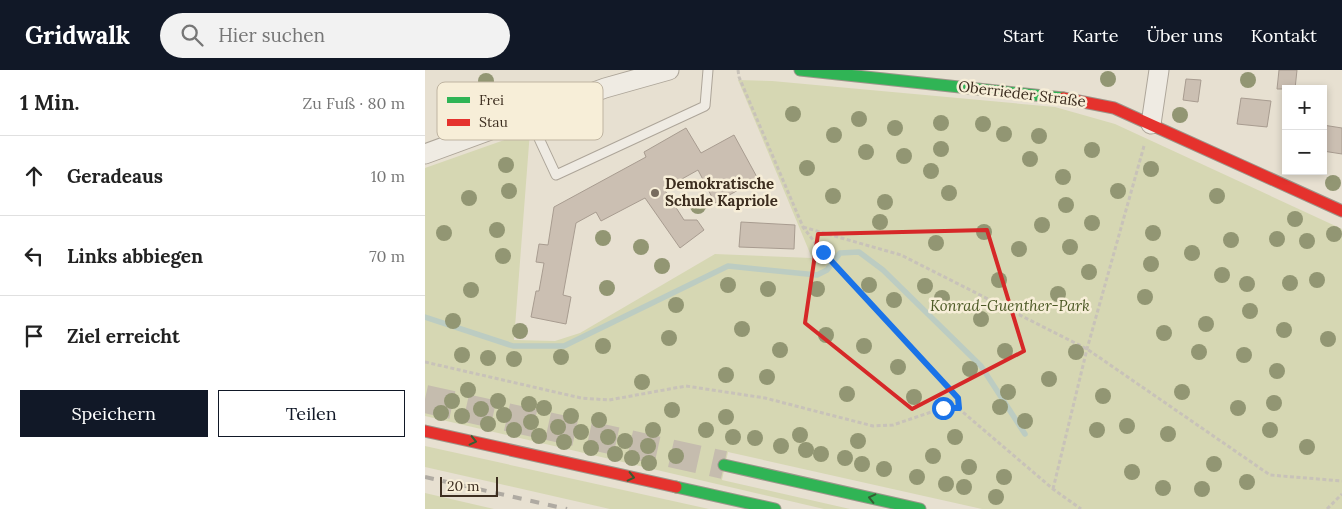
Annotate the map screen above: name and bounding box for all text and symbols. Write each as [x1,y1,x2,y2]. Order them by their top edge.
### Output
search box [160,13,510,58]
text: Gridwalk [25,20,130,51]
icon: search [178,21,206,49]
text: Hier suchen [218,23,325,47]
text: Start [1003,24,1044,47]
text: Karte [1072,24,1118,47]
text: Über uns [1146,24,1223,47]
text: Kontakt [1251,24,1317,47]
street label: Oberrieder Straße [957,76,1087,111]
legend [437,82,603,140]
map controls [1282,85,1327,175]
button: + [1282,85,1327,130]
text: 1 Min. [20,89,79,116]
text: Frei [479,91,504,109]
text: Zu Fuß · 80 m [303,93,405,113]
text: Stau [479,113,508,131]
button: − [1282,130,1327,175]
icon: ahead [20,162,48,190]
text: Geradeaus [67,164,163,188]
text: 10 m [371,166,405,186]
place label: Demokratische Schule Kapriole [665,174,778,210]
marker: Demokratische Schule Kapriole [649,187,661,199]
route end [812,241,835,264]
icon: left [20,242,48,270]
text: Links abbiegen [67,244,203,268]
text: 70 m [369,246,405,266]
park label: Konrad-Guenther-Park [930,296,1090,315]
icon: arrive [20,322,48,350]
text: Ziel erreicht [67,324,180,348]
button: Speichern [20,390,208,437]
button: Teilen [218,390,405,437]
route start [932,397,955,420]
one-way arrow [468,435,477,446]
one-way arrow [627,471,636,482]
scale bar [440,474,497,497]
text: 20 m [447,477,479,495]
one-way arrow [868,493,876,504]

